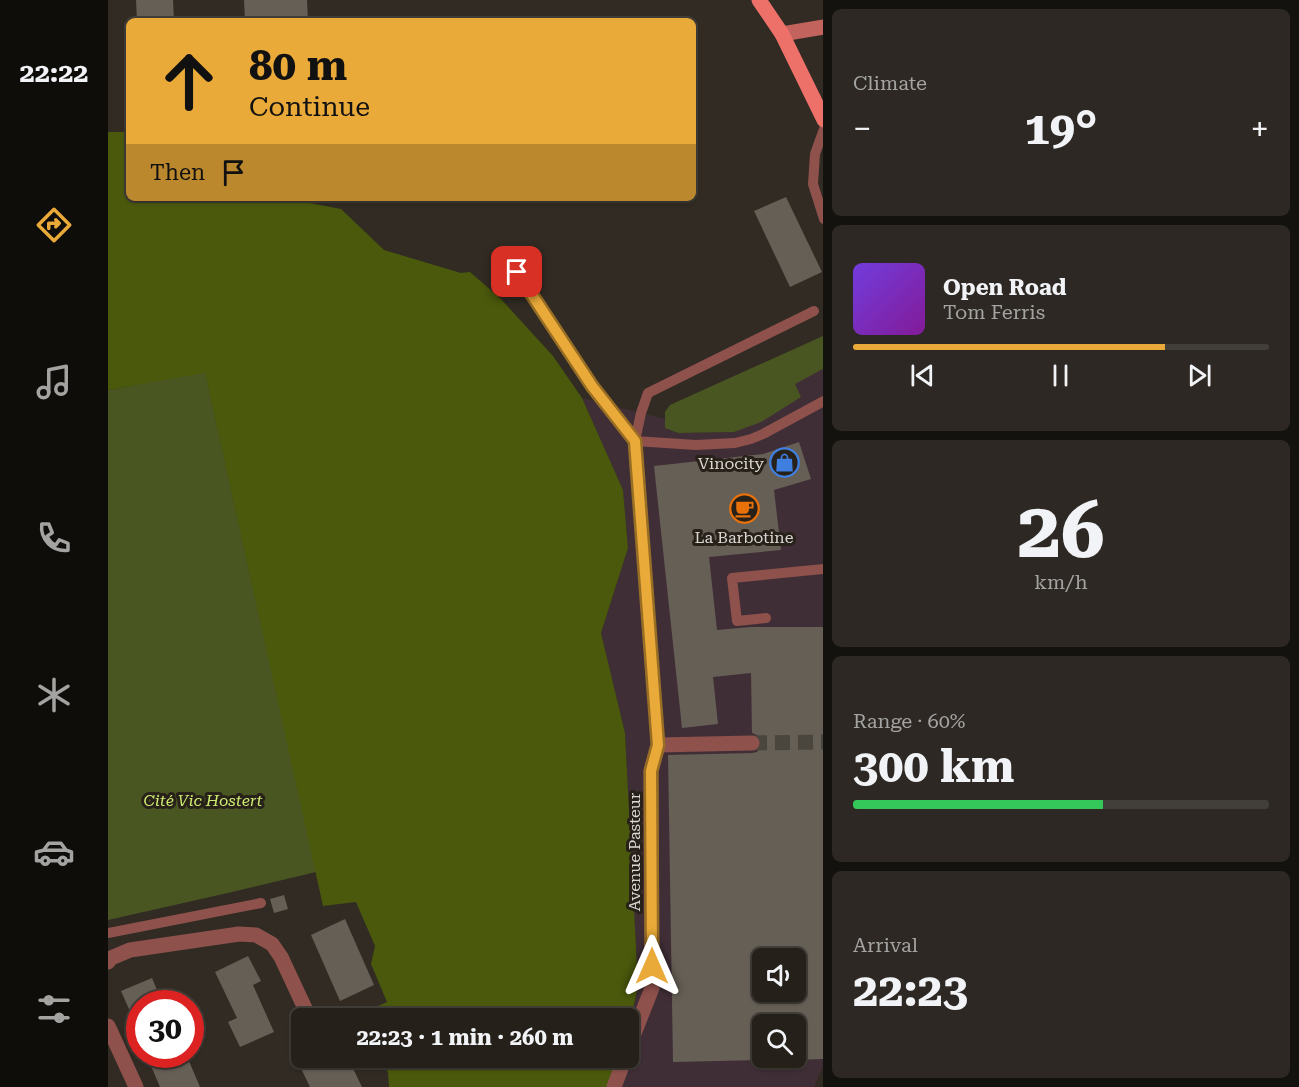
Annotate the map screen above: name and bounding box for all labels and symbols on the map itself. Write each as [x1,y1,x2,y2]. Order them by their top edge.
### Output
pin [491,246,542,297]
shop icon: Vinocity [769,447,801,479]
place label: Vinocity [698,454,765,473]
cafe icon: La Barbotine [728,493,760,525]
place label: La Barbotine [695,528,794,547]
park label: Cité Vic Hostert [144,791,262,810]
street label: Avenue Pasteur [625,792,644,911]
position arrow [620,934,684,998]
speed limit sign: 30 [126,990,204,1068]

